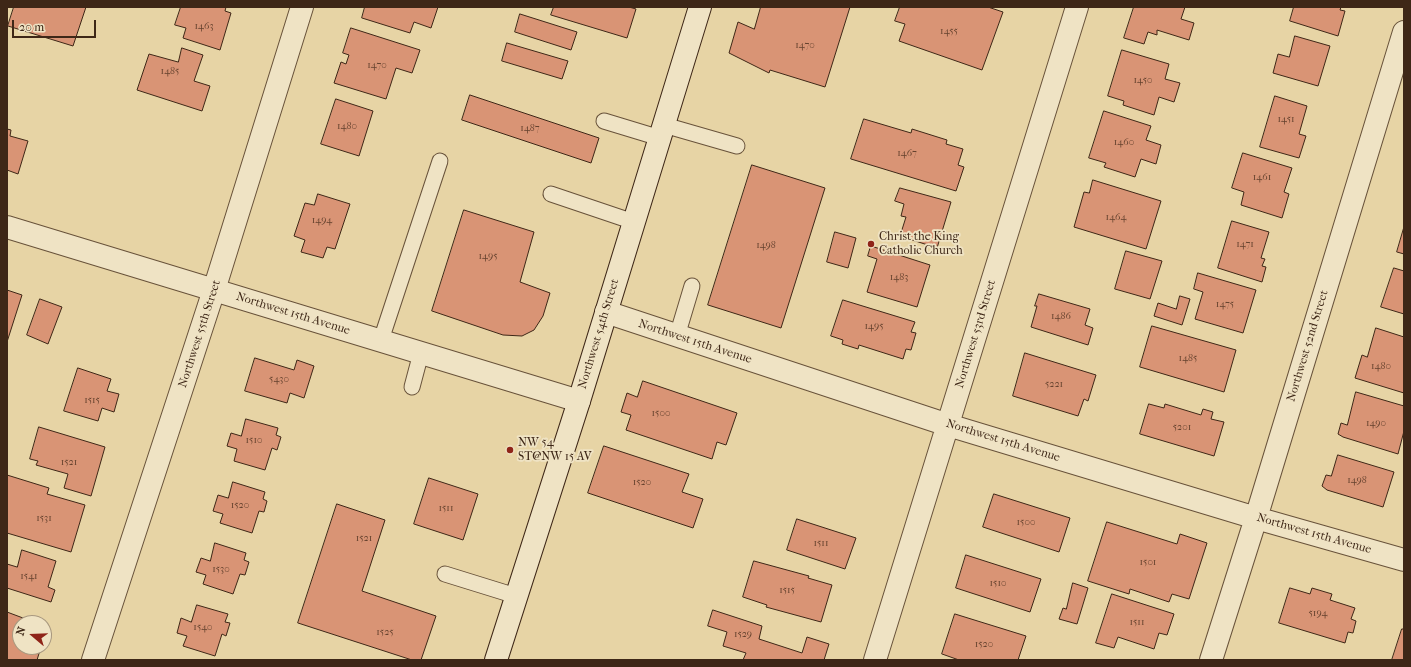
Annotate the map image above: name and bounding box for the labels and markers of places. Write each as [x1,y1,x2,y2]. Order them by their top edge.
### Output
place label: Christ the King Catholic Church [879,230,963,258]
marker: Christ the King Catholic Church [866,239,876,249]
place label: NW 54 ST@NW 15 AV [518,436,592,464]
marker: NW 54 ST@NW 15 AV [505,445,515,455]

